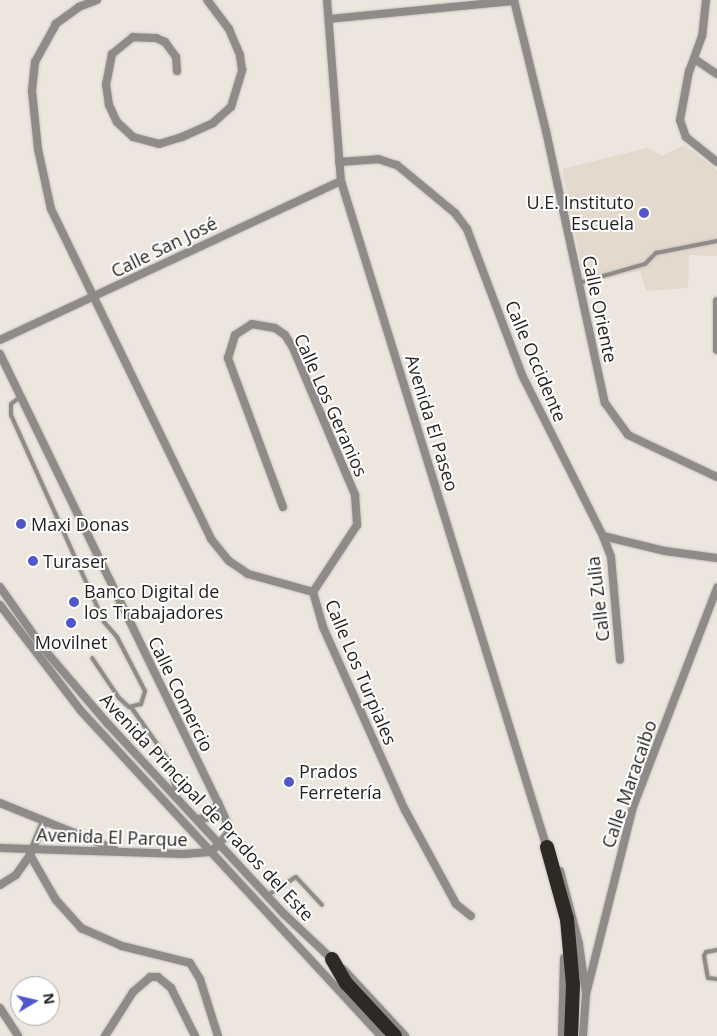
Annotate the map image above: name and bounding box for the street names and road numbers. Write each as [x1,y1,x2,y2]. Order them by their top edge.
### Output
street label: Calle San José [108,212,220,282]
street label: Calle Oriente [578,254,622,364]
street label: Calle Occidente [501,297,571,425]
street label: Calle Los Geranios [290,330,372,480]
street label: Avenida El Paseo [401,352,463,494]
street label: Calle Zulia [582,555,614,643]
street label: Calle Los Turpiales [321,596,401,748]
street label: Calle Comercio [144,633,218,755]
street label: Avenida Principal de Prados del Este [96,689,318,925]
street label: Calle Maracaibo [597,717,661,851]
street label: Avenida El Parque [36,824,188,850]

